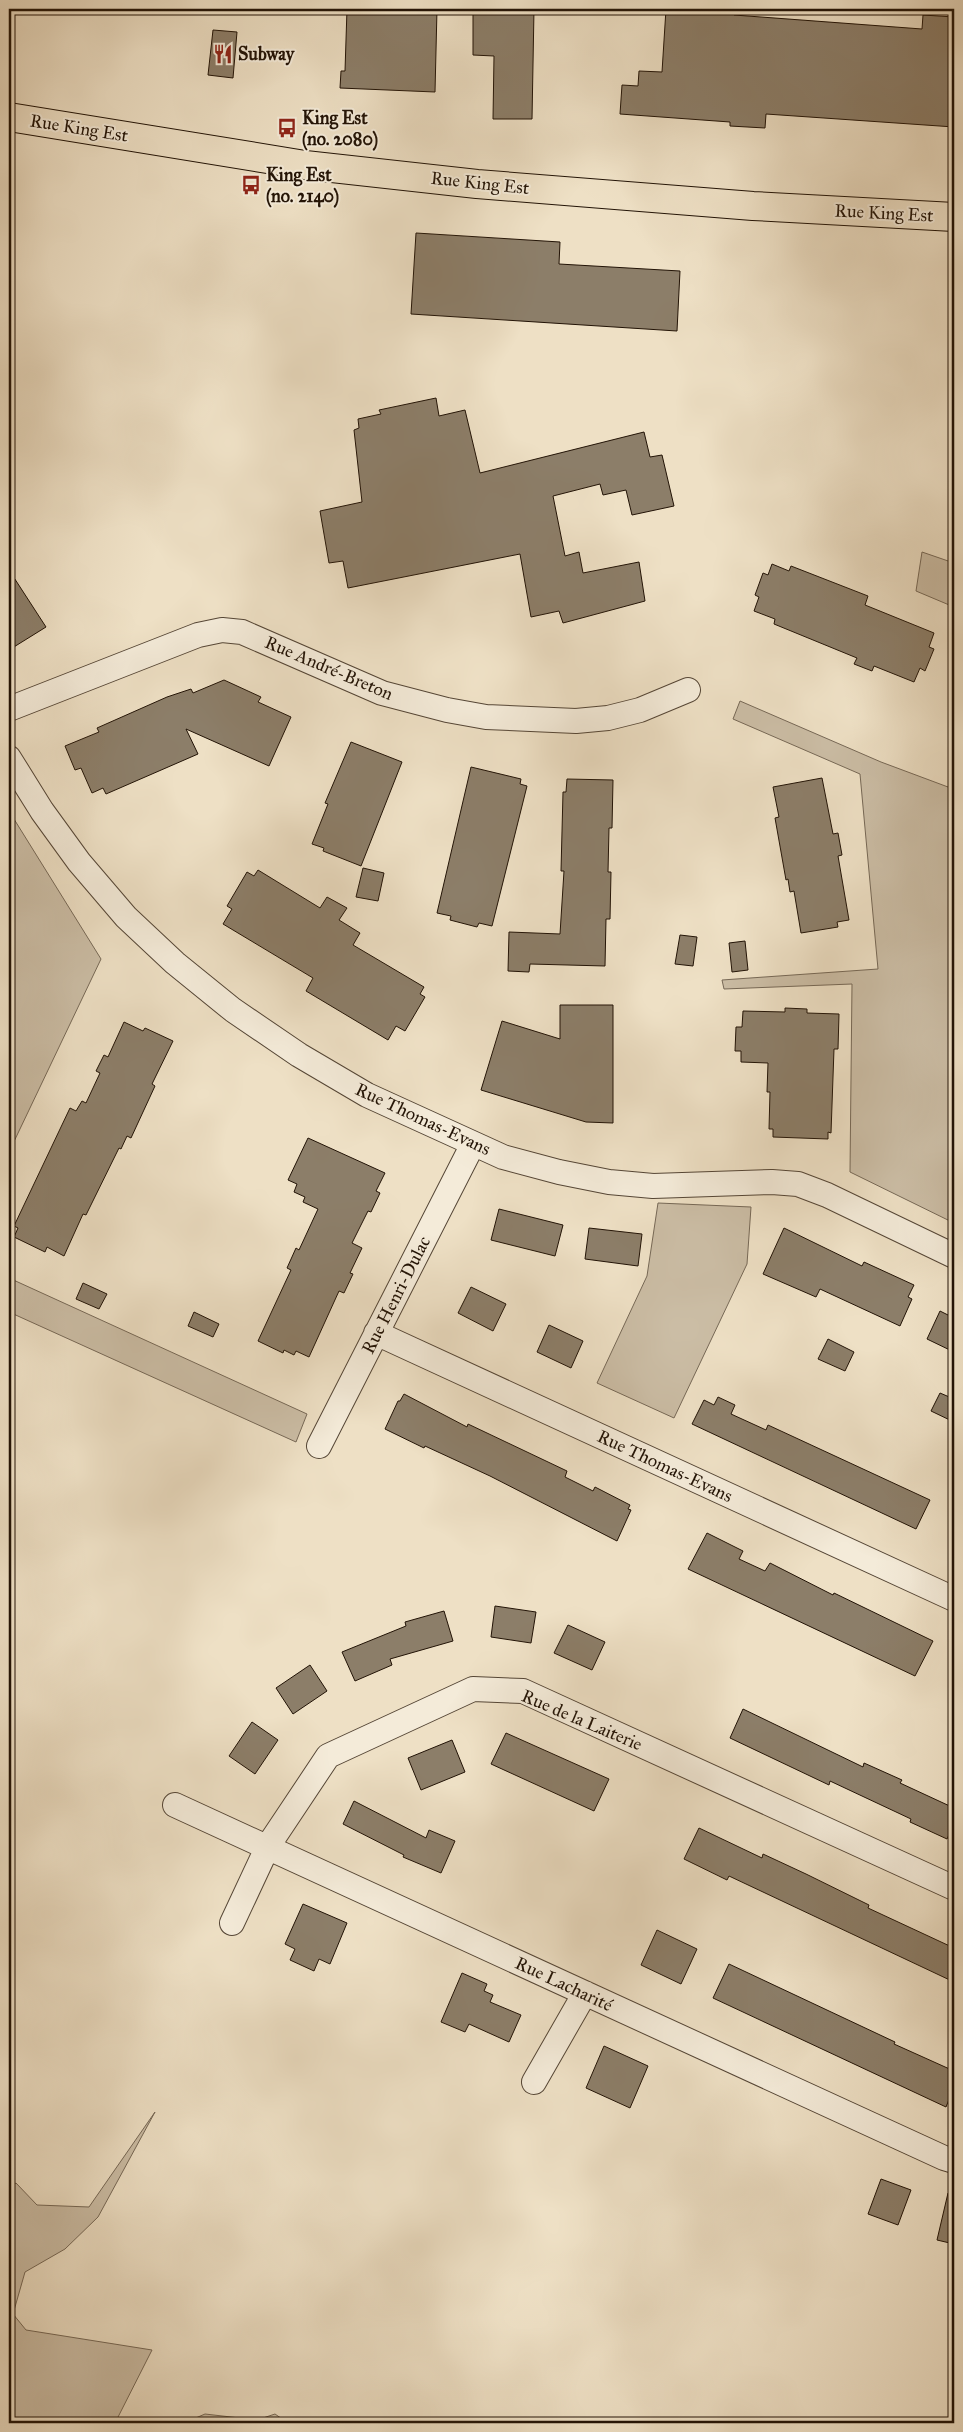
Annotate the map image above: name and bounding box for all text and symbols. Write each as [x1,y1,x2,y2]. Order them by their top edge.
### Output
restaurant icon: Subway [212,43,234,65]
place label: Subway [238,43,296,66]
place label: King Est (no. 2080) [302,107,378,151]
street label: Rue King Est [28,109,130,148]
bus stop icon: King Est (no. 2080) [276,117,298,139]
place label: King Est (no. 2140) [266,164,339,208]
street label: Rue King Est [430,167,531,200]
bus stop icon: King Est (no. 2140) [240,174,262,196]
street label: Rue King Est [834,199,935,228]
street label: Rue André-Breton [262,631,397,705]
street label: Rue Thomas-Evans [352,1078,494,1160]
street label: Rue Henri-Dulac [357,1232,435,1357]
street label: Rue Thomas-Evans [594,1425,736,1507]
street label: Rue de la Laiterie [518,1685,646,1755]
street label: Rue Lacharité [512,1952,617,2016]

